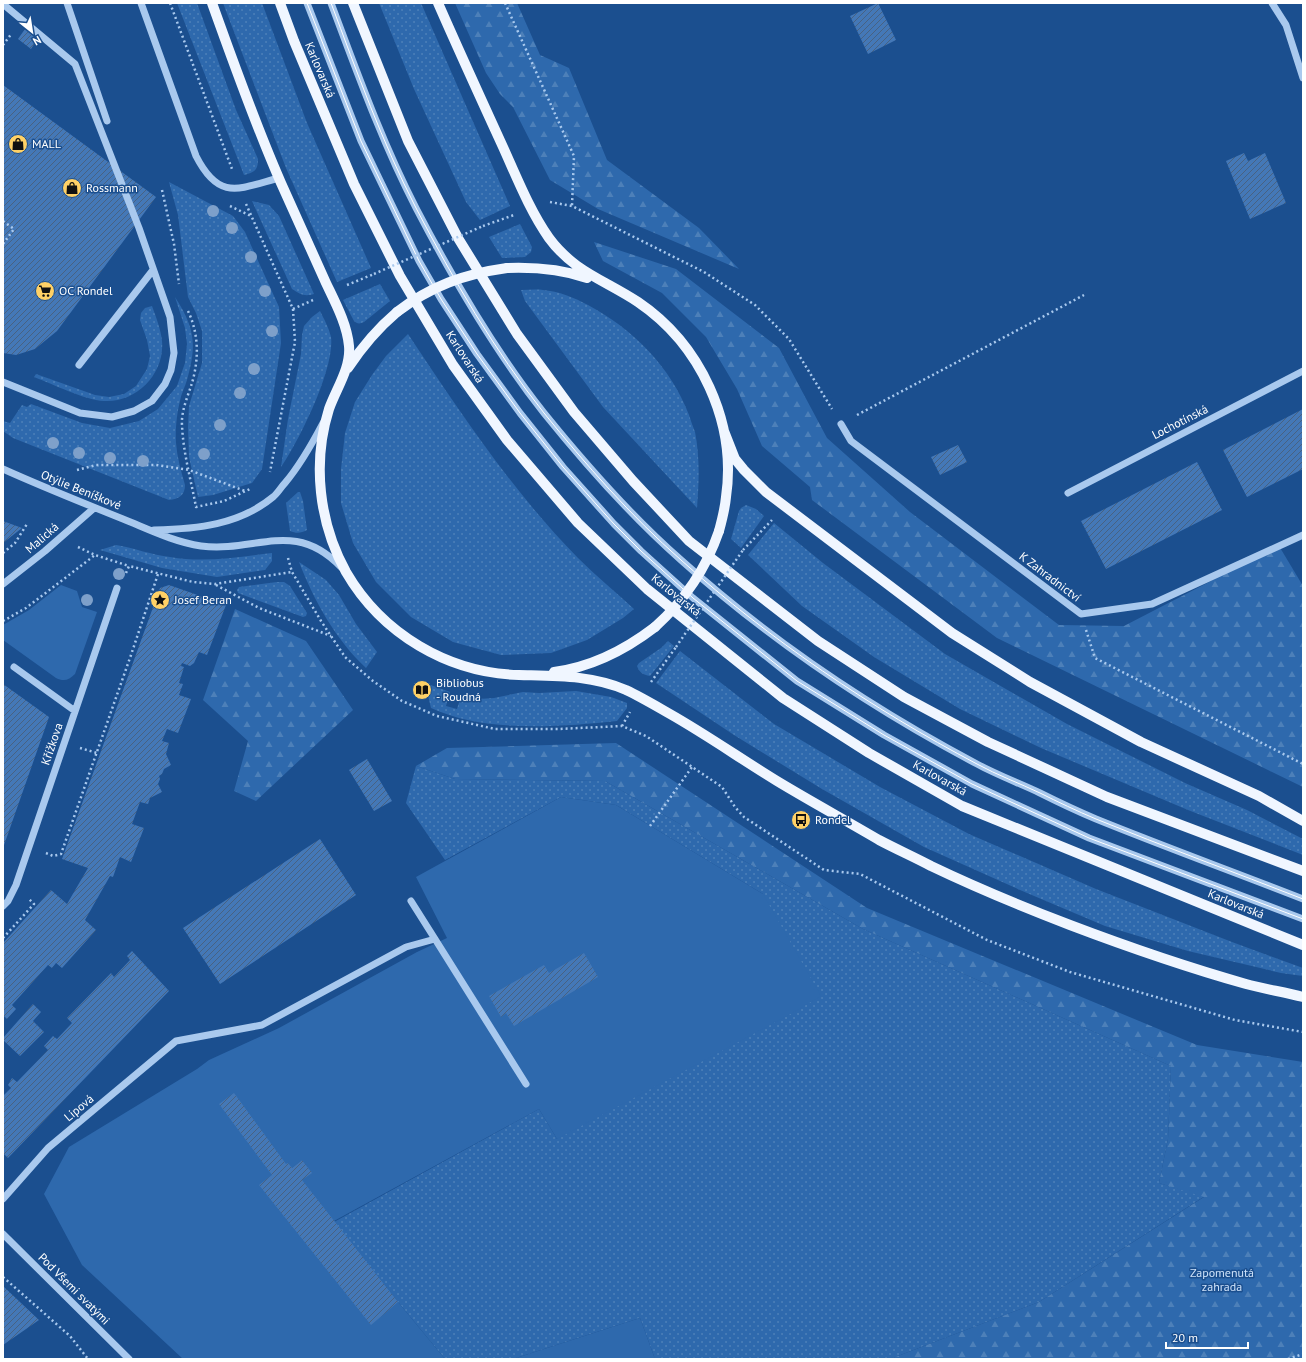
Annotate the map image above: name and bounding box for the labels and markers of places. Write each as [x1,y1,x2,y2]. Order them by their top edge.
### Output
shop icon: MALL [7,133,29,155]
place label: MALL [32,136,61,151]
shop icon: Rossmann [61,177,83,199]
place label: Rossmann [86,180,138,195]
supermarket icon: OC Rondel [34,280,56,302]
place label: OC Rondel [59,283,113,298]
place icon: Josef Beran [149,589,171,611]
place label: Josef Beran [173,592,232,607]
place label: Bibliobus - Roudná [436,675,484,704]
library icon: Bibliobus - Roudná [411,679,433,701]
bus stop icon: Rondel [790,809,812,831]
place label: Rondel [815,812,851,827]

